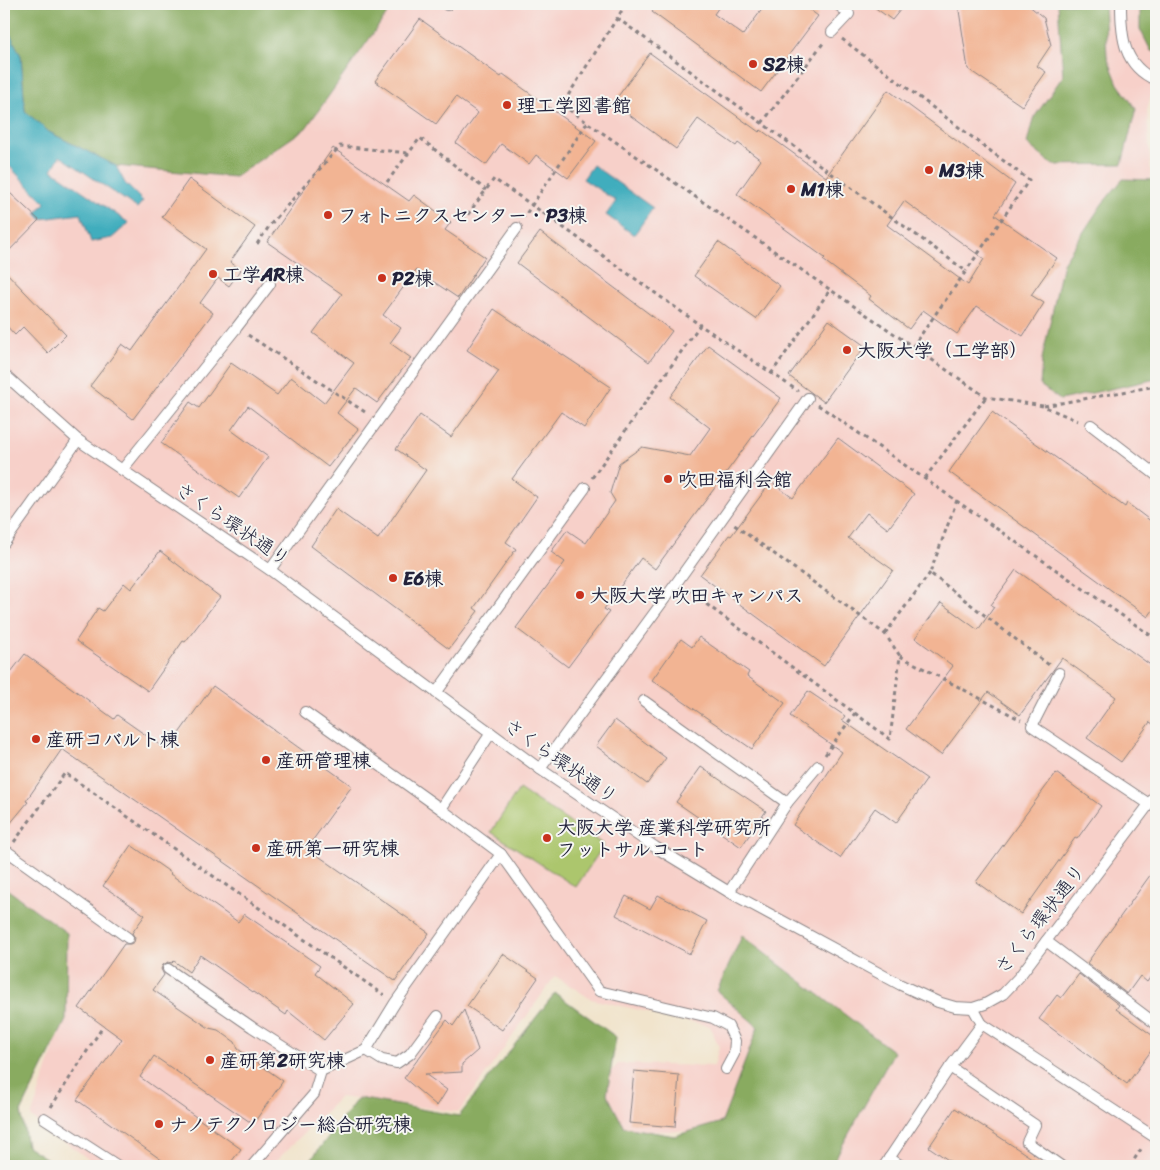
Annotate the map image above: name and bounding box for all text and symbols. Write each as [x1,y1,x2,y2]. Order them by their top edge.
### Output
place label: S2棟 [762,48,805,81]
marker: S2棟 [747,58,759,70]
place label: 理工学図書館 [517,89,631,122]
marker: 理工学図書館 [501,99,513,111]
place label: M3棟 [938,154,984,187]
marker: M3棟 [923,164,935,176]
place label: M1棟 [800,173,844,206]
marker: M1棟 [785,183,797,195]
place label: フォトニクスセンター・P3棟 [338,199,587,232]
marker: フォトニクスセンター・P3棟 [322,209,334,221]
place label: 工学AR棟 [223,258,304,291]
place label: P2棟 [392,262,434,295]
marker: 工学AR棟 [207,268,219,280]
marker: P2棟 [376,272,388,284]
place label: 大阪大学（工学部） [857,334,1028,367]
marker: 大阪大学（工学部） [841,344,853,356]
place label: 吹田福利会館 [678,463,792,496]
street label: さくら環状通り [169,473,297,575]
marker: 吹田福利会館 [662,473,674,485]
place label: E6棟 [403,562,443,595]
marker: E6棟 [387,572,399,584]
place label: 大阪大学 吹田キャンパス [590,579,803,612]
marker: 大阪大学 吹田キャンパス [574,589,586,601]
street label: さくら環状通り [497,709,625,813]
place label: 産研コバルト棟 [46,723,179,756]
marker: 産研コバルト棟 [30,733,42,745]
place label: 産研管理棟 [276,744,371,777]
marker: 産研管理棟 [260,754,272,766]
place label: 大阪大学 産業科学研究所 フットサルコート [557,811,771,866]
place label: 産研第一研究棟 [266,832,399,865]
marker: 大阪大学 産業科学研究所 フットサルコート [541,832,553,844]
marker: 産研第一研究棟 [250,842,262,854]
street label: さくら環状通り [986,856,1094,982]
place label: 産研第2研究棟 [220,1044,345,1077]
marker: 産研第2研究棟 [204,1054,216,1066]
place label: ナノテクノロジー総合研究棟 [169,1108,412,1141]
marker: ナノテクノロジー総合研究棟 [153,1118,165,1130]

